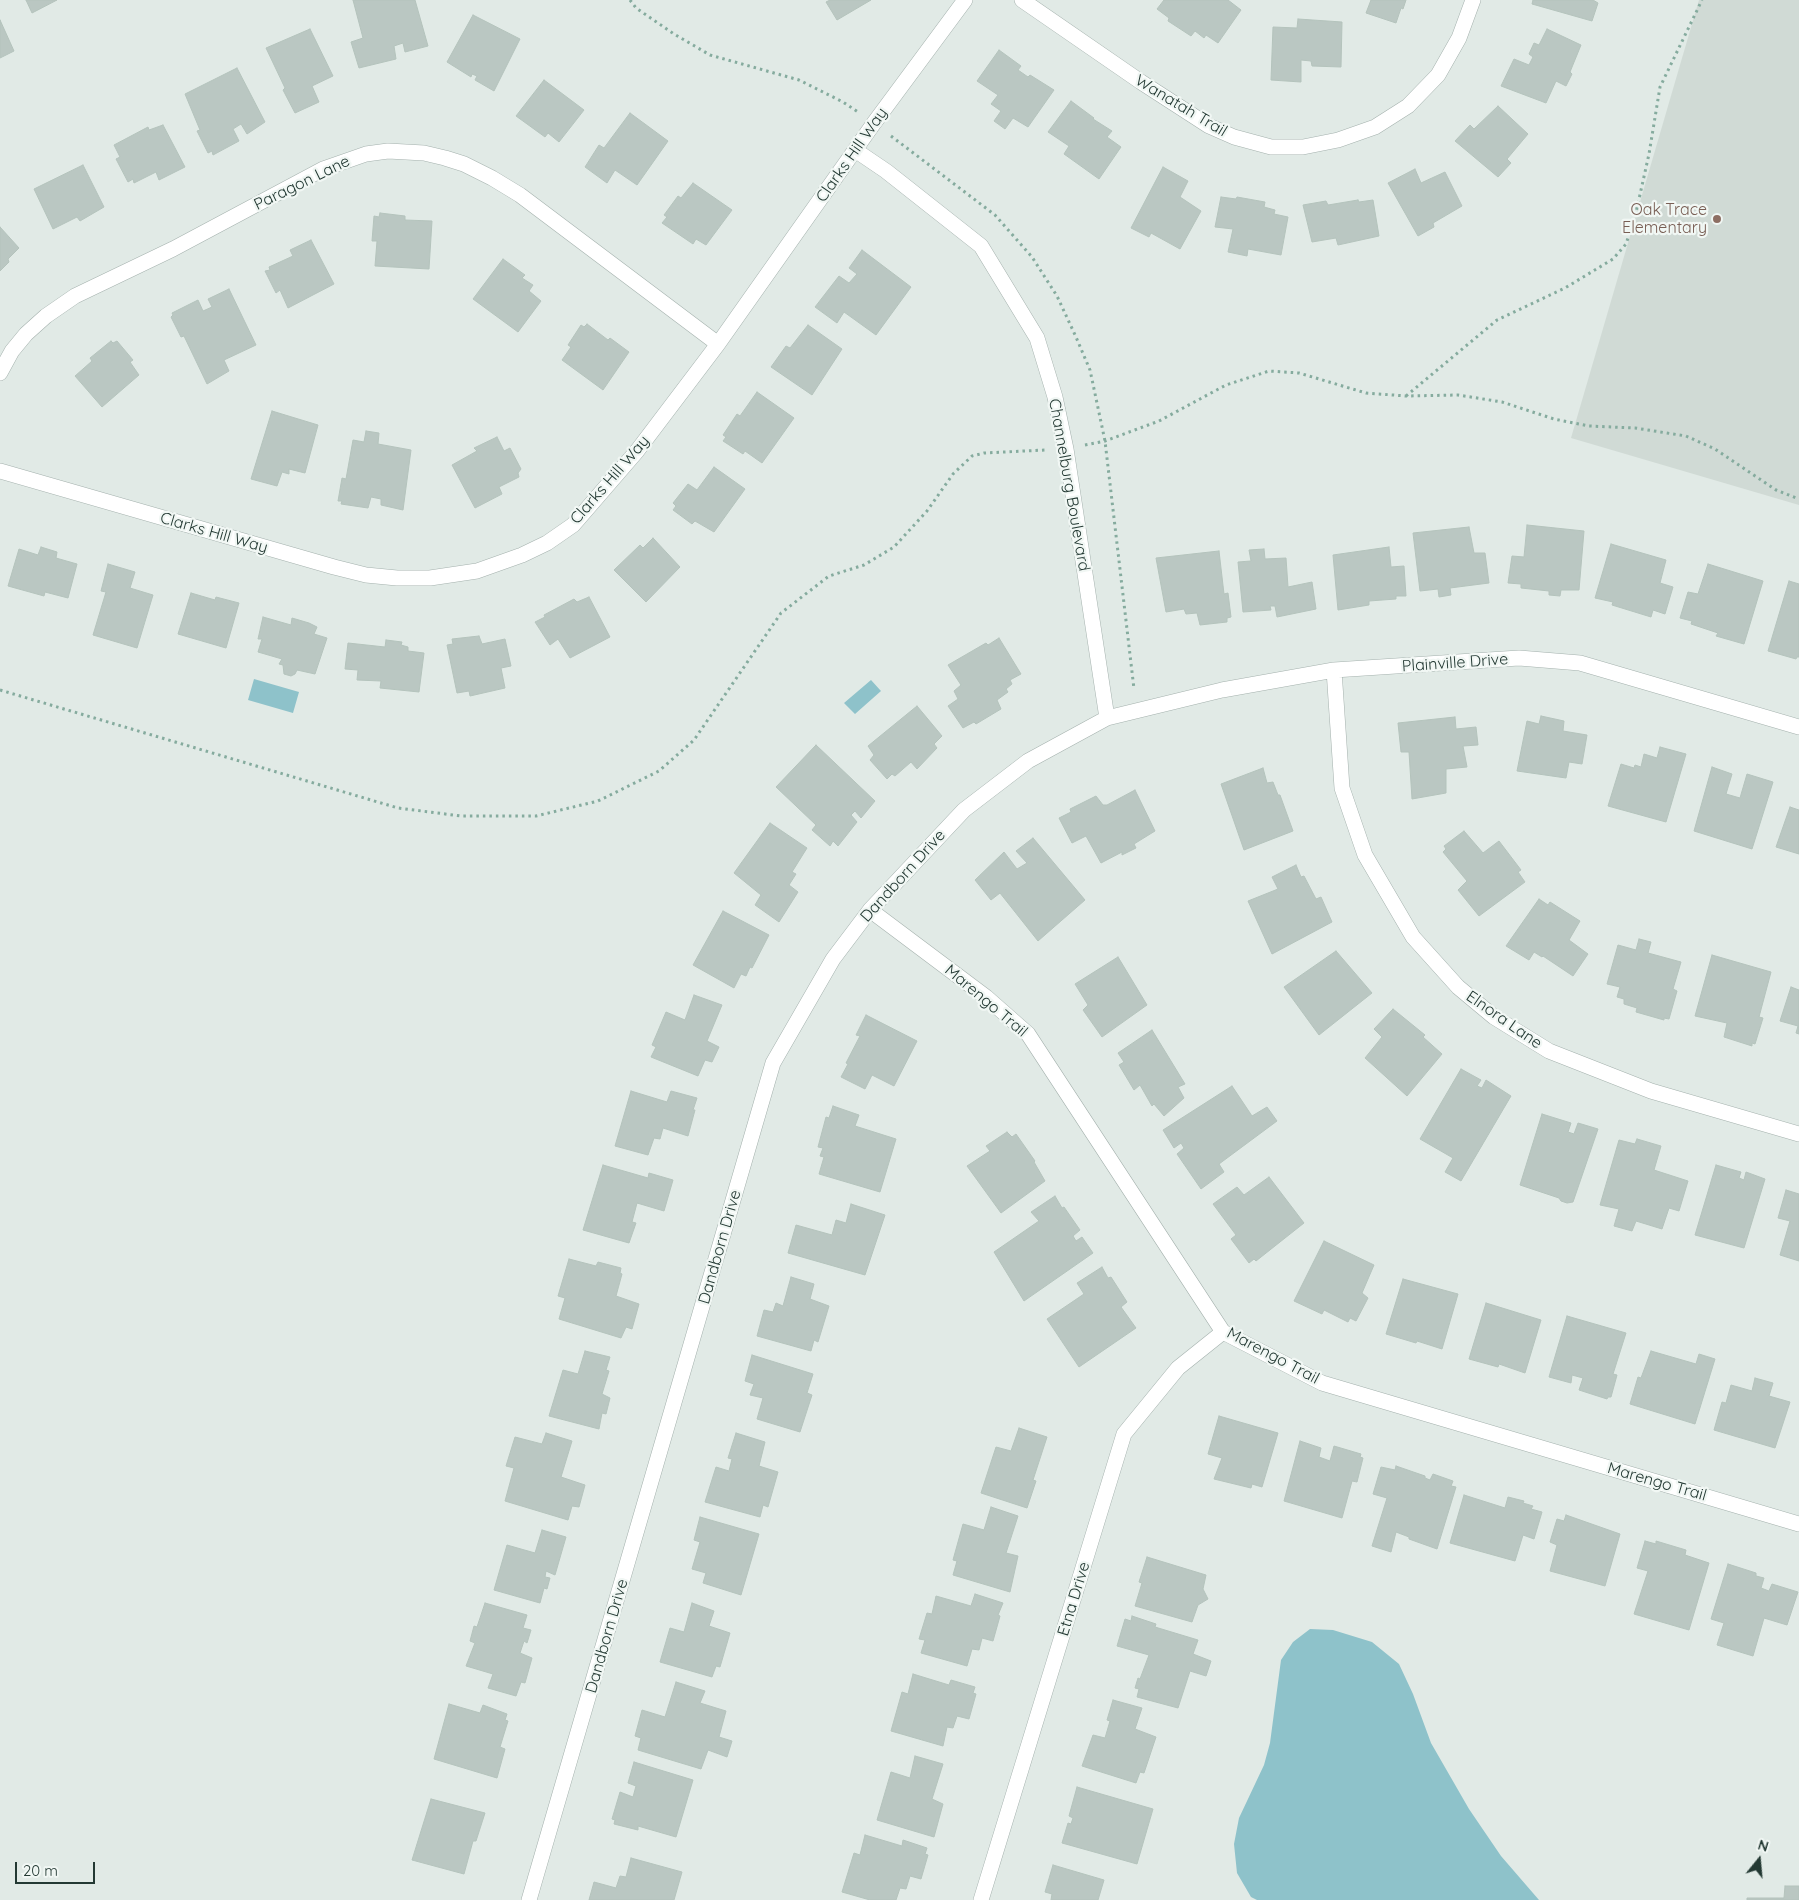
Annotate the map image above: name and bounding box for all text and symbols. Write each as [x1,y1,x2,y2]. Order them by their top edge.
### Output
street label: Wanatah Trail [1131,71,1231,141]
street label: Clarks Hill Way [812,104,892,206]
street label: Paragon Lane [251,152,353,214]
place label: Oak Trace Elementary [1622,200,1707,238]
marker: Oak Trace Elementary [1711,213,1723,225]
street label: Channelburg Boulevard [1044,397,1094,573]
street label: Clarks Hill Way [566,432,654,528]
street label: Clarks Hill Way [158,508,270,558]
street label: Plainville Drive [1401,650,1509,676]
street label: Dandborn Drive [856,826,950,926]
street label: Marengo Trail [941,961,1031,1041]
street label: Elnora Lane [1462,987,1546,1053]
street label: Dandborn Drive [695,1188,745,1306]
street label: Marengo Trail [1223,1324,1323,1388]
street label: Marengo Trail [1605,1459,1709,1505]
street label: Etna Drive [1054,1560,1094,1638]
street label: Dandborn Drive [582,1577,632,1695]
north arrow [1734,1835,1784,1885]
text: N [1756,1836,1771,1856]
scale bar [18,1852,98,1884]
text: 20 m [23,1861,58,1880]

